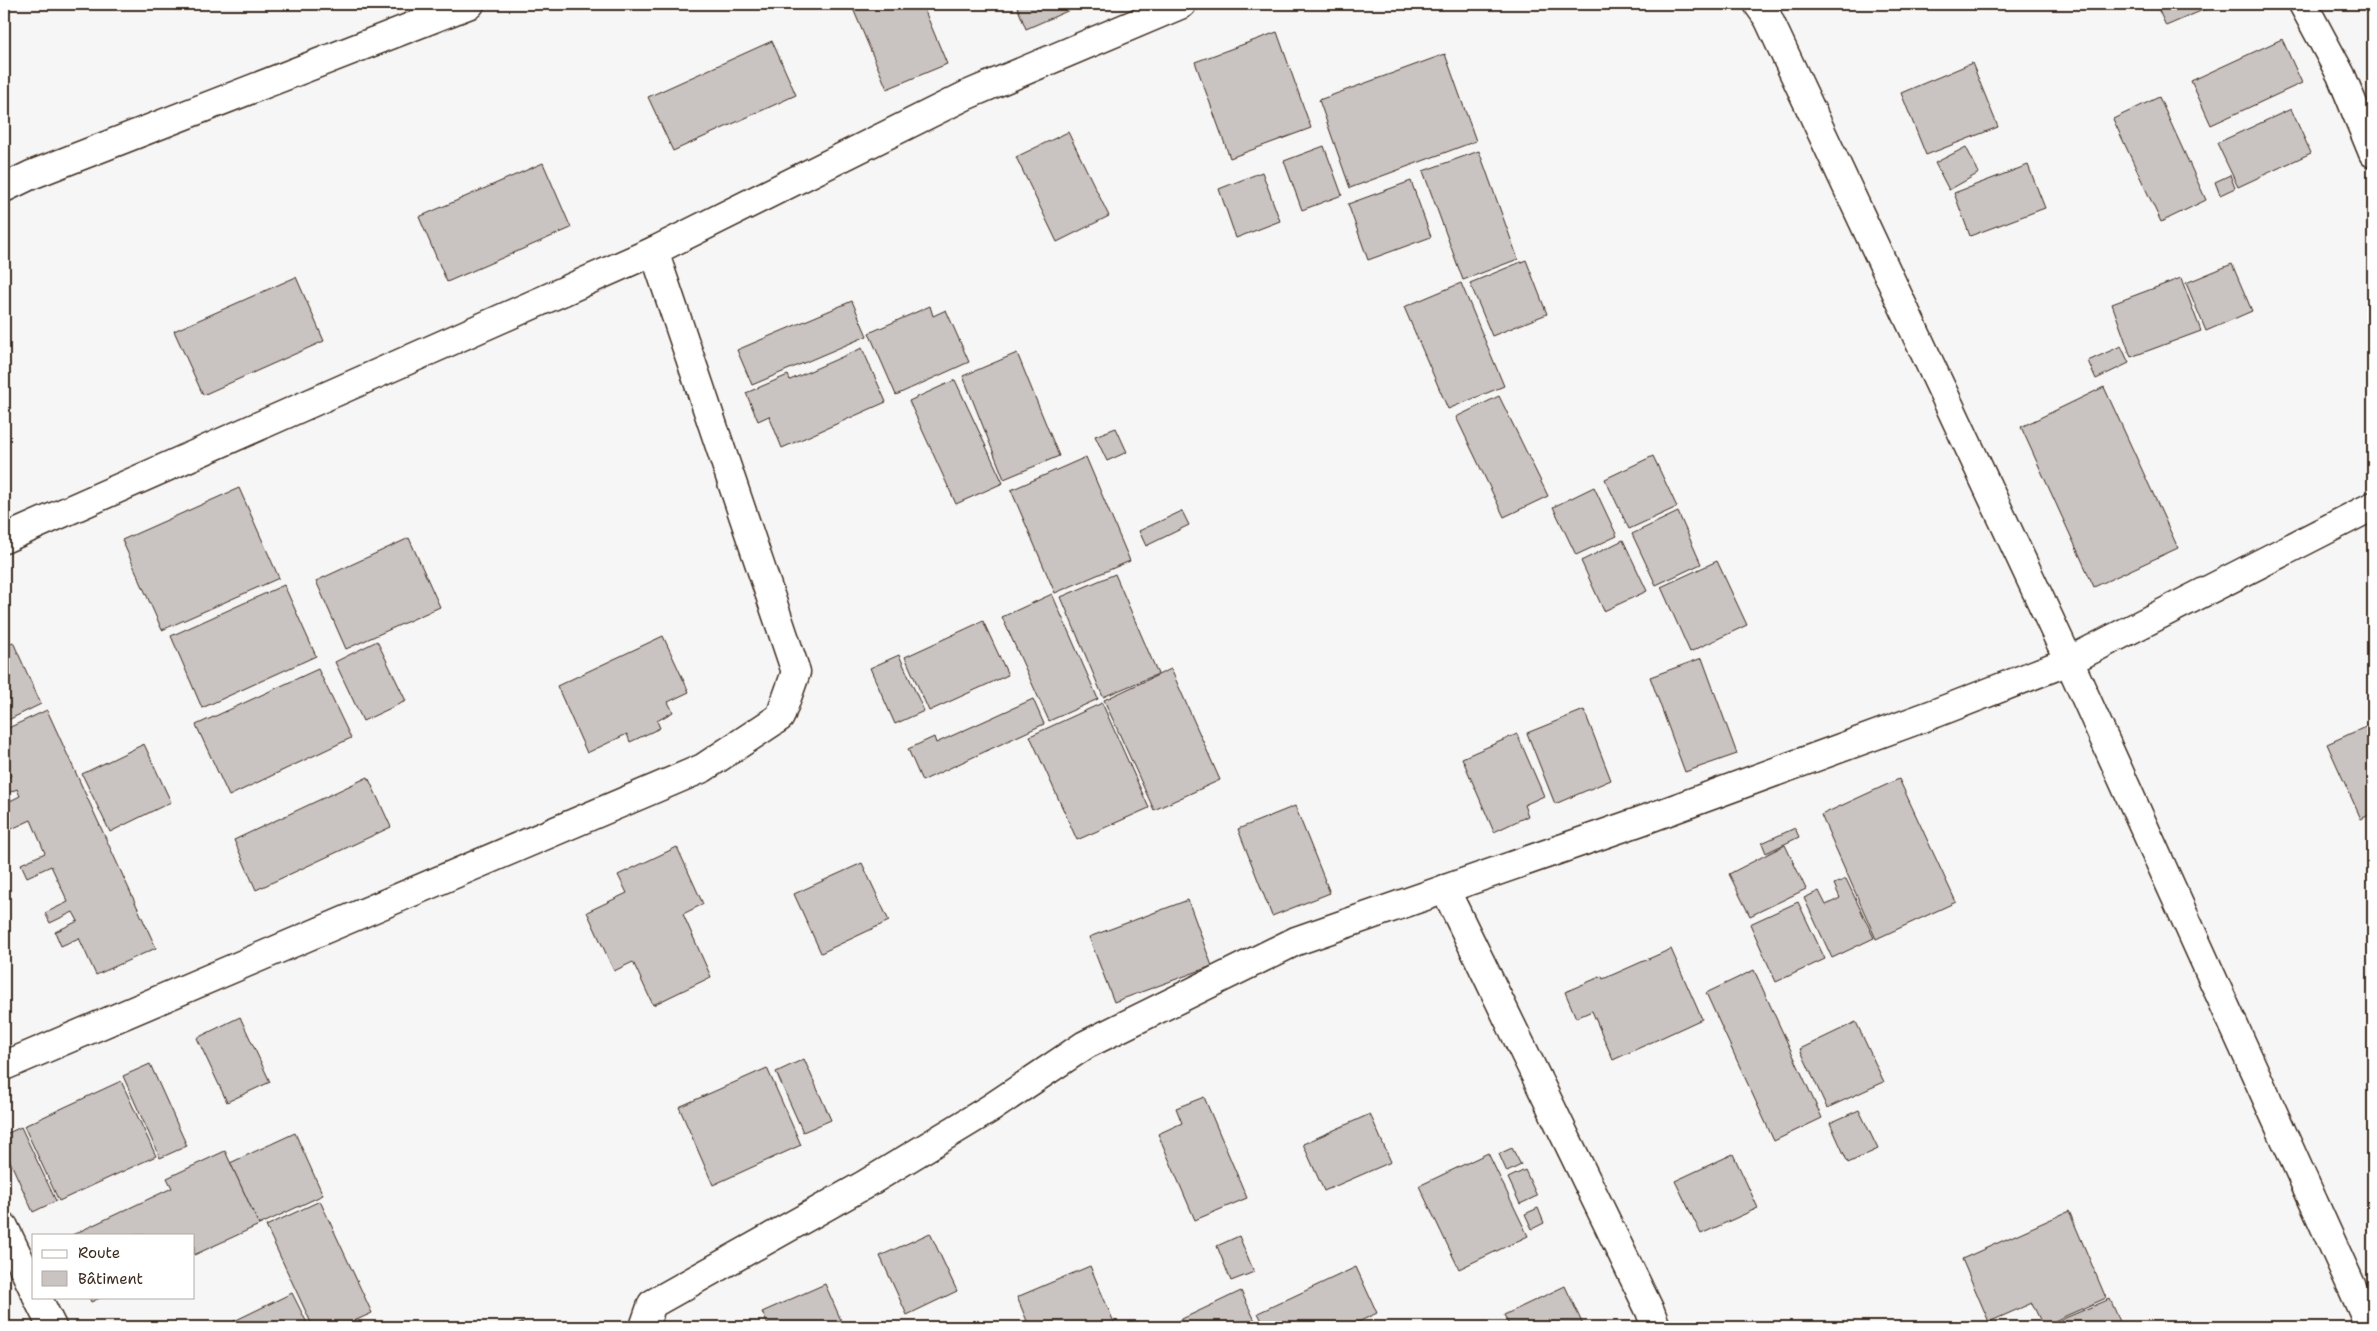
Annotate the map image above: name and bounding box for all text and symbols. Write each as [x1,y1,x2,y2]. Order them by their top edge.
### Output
legend [32,1234,195,1298]
text: Route [78,1243,120,1263]
text: Bâtiment [78,1269,143,1289]

